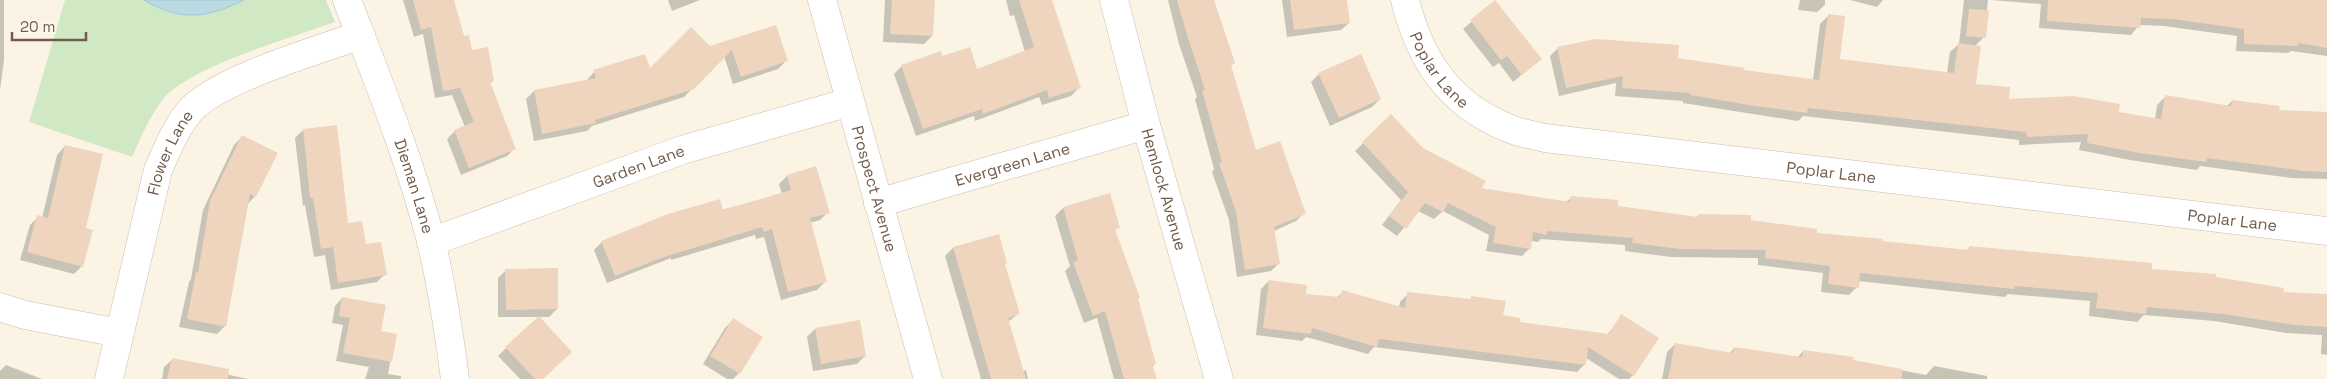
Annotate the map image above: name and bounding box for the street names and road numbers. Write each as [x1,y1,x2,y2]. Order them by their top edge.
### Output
street label: Poplar Lane [1405,28,1474,113]
street label: Flower Lane [142,105,197,197]
street label: Prospect Avenue [847,123,902,254]
street label: Hemlock Avenue [1137,126,1192,253]
street label: Dieman Lane [390,136,439,236]
street label: Evergreen Lane [952,137,1072,191]
street label: Garden Lane [590,139,687,192]
street label: Poplar Lane [1785,156,1877,188]
street label: Poplar Lane [2187,204,2278,236]

